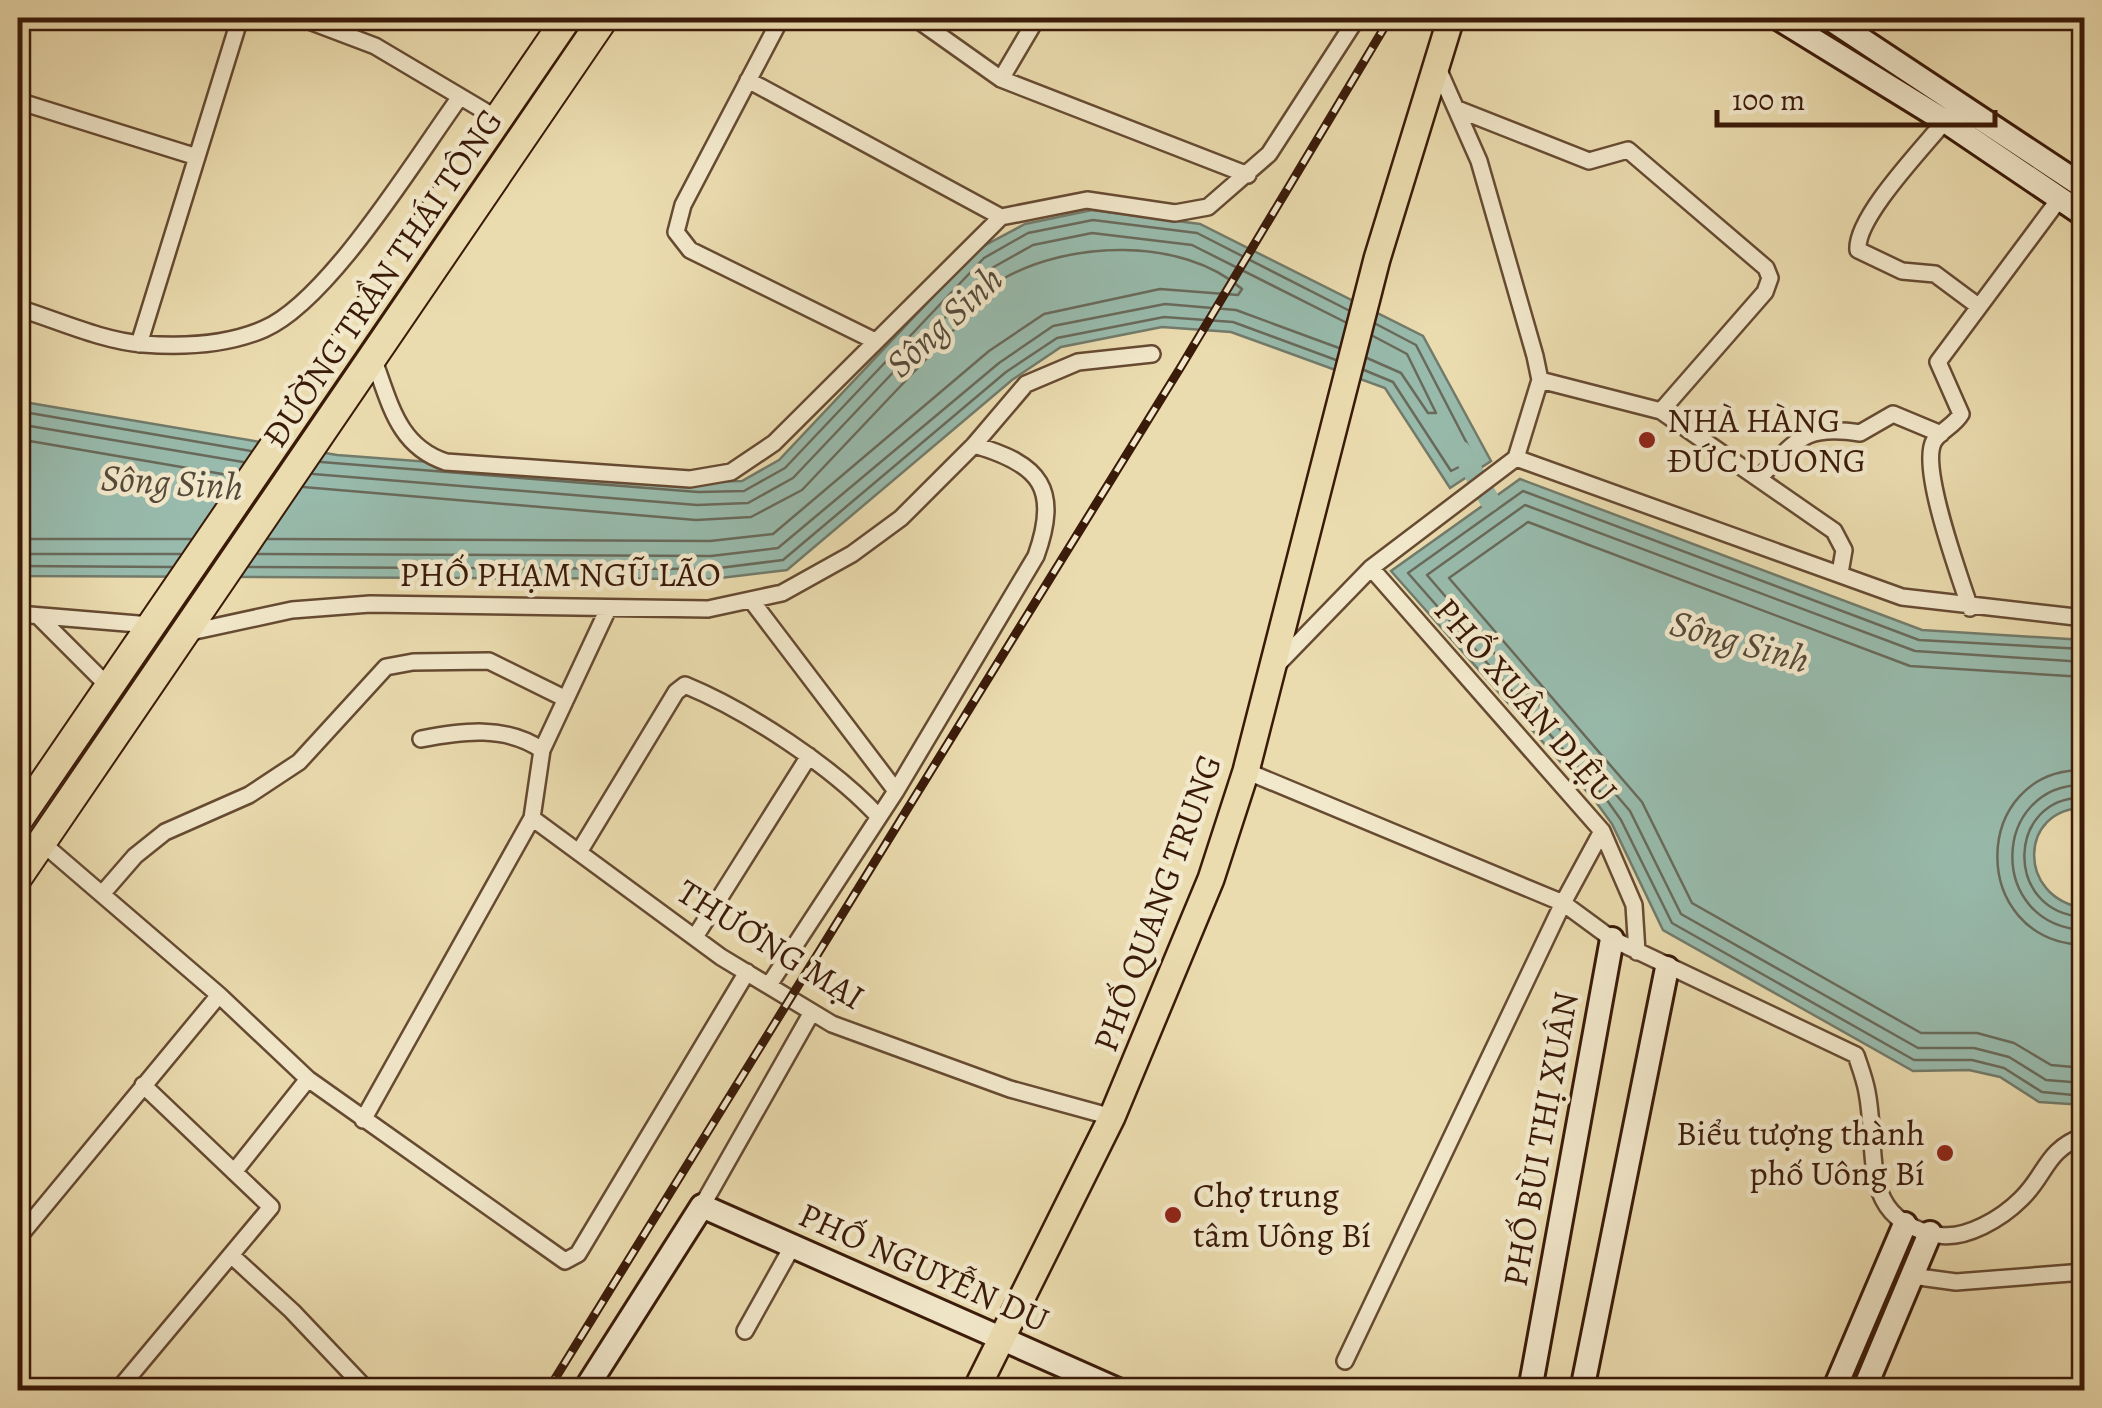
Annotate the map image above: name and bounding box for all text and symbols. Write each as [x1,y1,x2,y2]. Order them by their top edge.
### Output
scale bar [1717,65,1994,127]
text: 100 m [1732,80,1805,120]
street label: ĐƯỜNG TRẦN THÁI TÔNG [251,99,513,457]
water label: Sông Sinh [874,253,1014,389]
place label: NHÀ HÀNG ĐỨC DUONG [1667,396,1866,484]
marker: NHÀ HÀNG ĐỨC DUONG [1636,429,1658,451]
water label: Sông Sinh [99,451,245,513]
street label: PHỐ PHẠM NGŨ LÃO [399,550,721,598]
street label: PHỐ XUÂN DIỆU [1423,587,1629,813]
water label: Sông Sinh [1664,596,1816,686]
street label: PHỐ QUANG TRUNG [1081,748,1233,1058]
street label: THƯƠNG MẠI [668,867,874,1021]
street label: PHỐ BÙI THỊ XUÂN [1490,988,1590,1290]
place label: Biểu tượng thành phố Uông Bí [1676,1109,1925,1197]
marker: Biểu tượng thành phố Uông Bí [1934,1142,1956,1164]
place label: Chợ trung tâm Uông Bí [1193,1171,1371,1259]
street label: PHỐ NGUYỄN DU [791,1190,1057,1344]
marker: Chợ trung tâm Uông Bí [1162,1204,1184,1226]

